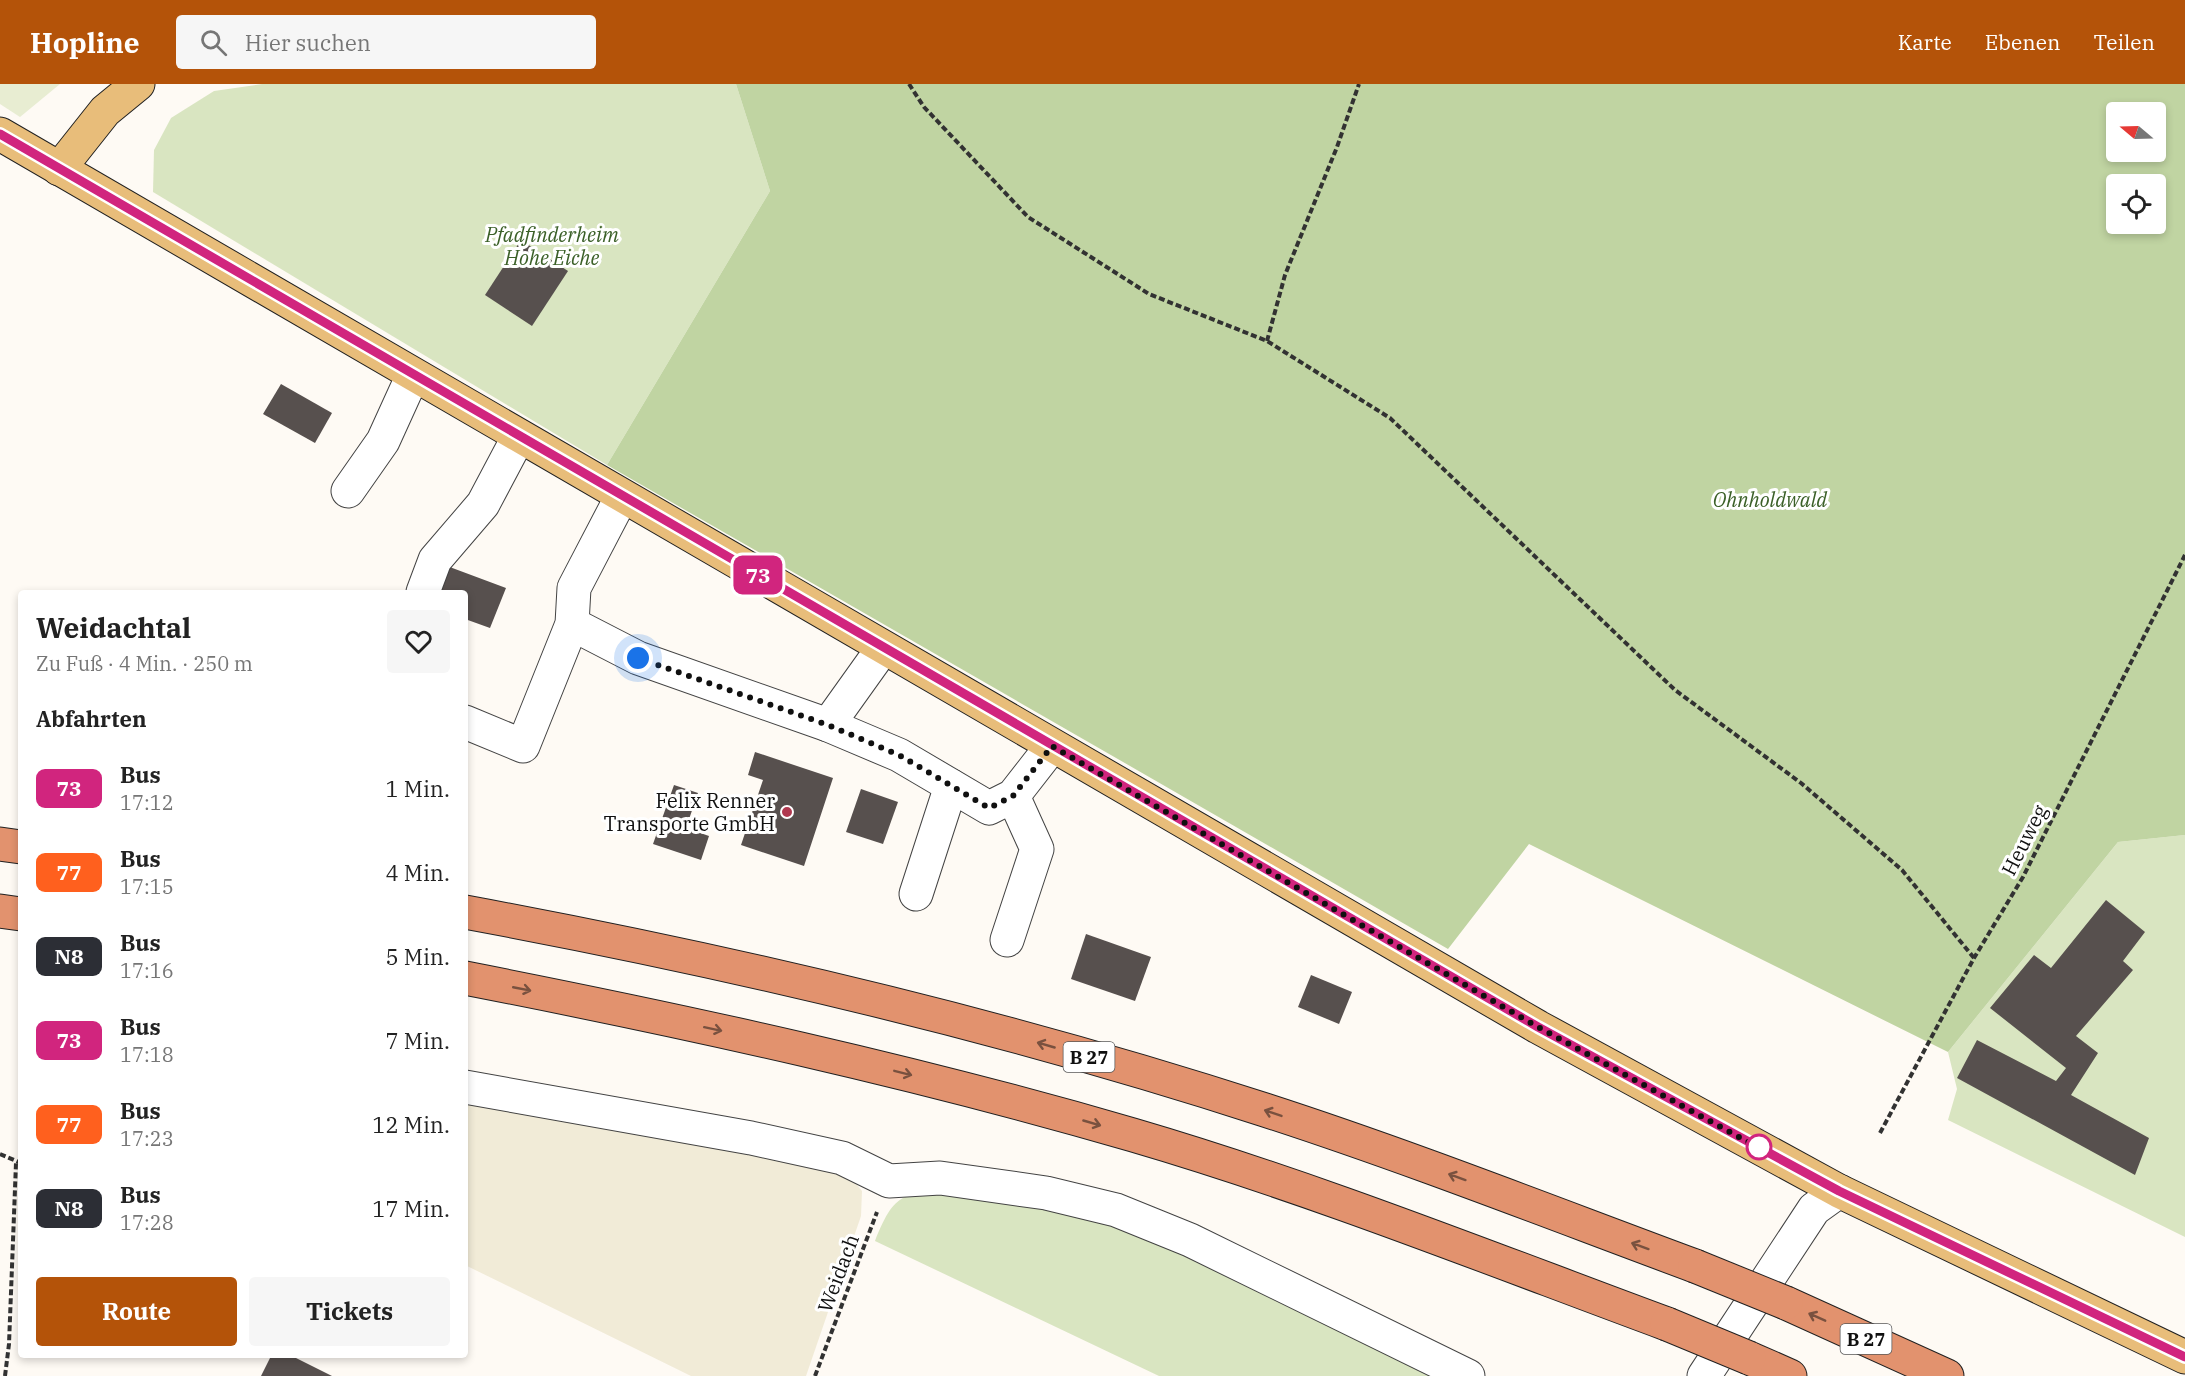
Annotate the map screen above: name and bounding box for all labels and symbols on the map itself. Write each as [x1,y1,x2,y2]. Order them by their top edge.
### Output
north arrow [2106,102,2166,162]
park label: Pfadfinderheim Hohe Eiche [484,221,619,271]
park label: Ohnholdwald [1713,486,1828,513]
line badge: 73 [731,556,785,594]
your location [623,643,653,673]
place label: Felix Renner Transporte GmbH [604,787,775,837]
street label: Heuweg [1995,800,2053,880]
marker: Felix Renner Transporte GmbH [780,805,794,819]
one-way arrow [512,984,532,995]
one-way arrow [703,1024,723,1035]
one-way arrow [1037,1038,1056,1050]
road number: B 27 [1064,1042,1114,1072]
one-way arrow [893,1068,912,1080]
one-way arrow [1264,1107,1283,1118]
one-way arrow [1082,1118,1101,1130]
unlabelled marker [1746,1134,1772,1160]
one-way arrow [1448,1171,1467,1182]
street label: Weidach [811,1230,865,1316]
one-way arrow [1631,1239,1650,1250]
one-way arrow [1808,1311,1826,1322]
road number: B 27 [1840,1324,1892,1354]

